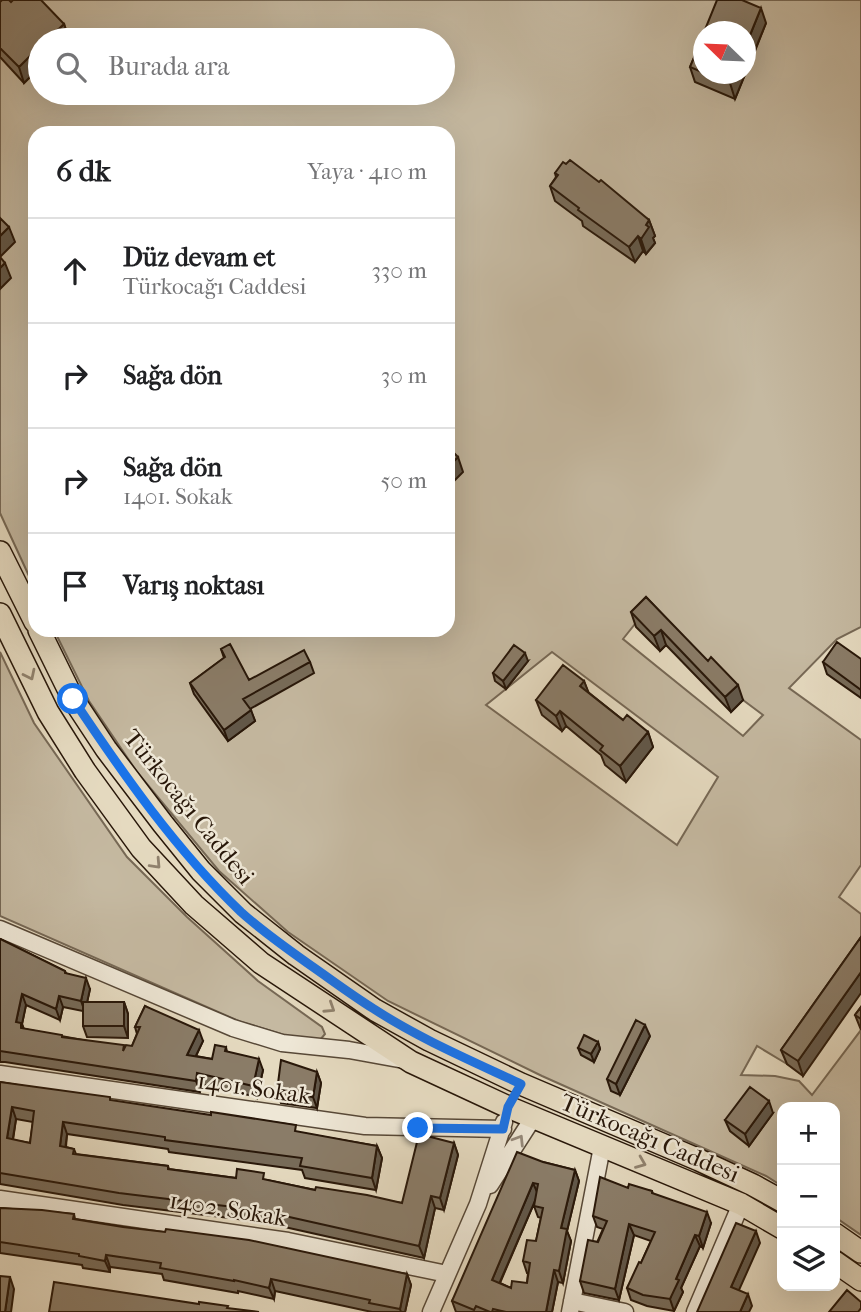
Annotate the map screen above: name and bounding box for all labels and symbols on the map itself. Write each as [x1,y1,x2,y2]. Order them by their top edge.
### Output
north arrow [693,21,756,84]
one-way arrow [22,668,36,680]
route start [57,683,88,714]
street label: Türkocağı Caddesi [118,724,260,890]
one-way arrow [147,856,160,869]
one-way arrow [322,1000,335,1012]
street label: 1401. Sokak [195,1066,313,1110]
street label: Türkocağı Caddesi [556,1088,744,1188]
route end [402,1112,433,1143]
one-way arrow [510,1135,523,1148]
one-way arrow [635,1154,647,1168]
street label: 1402. Sokak [167,1186,289,1232]

